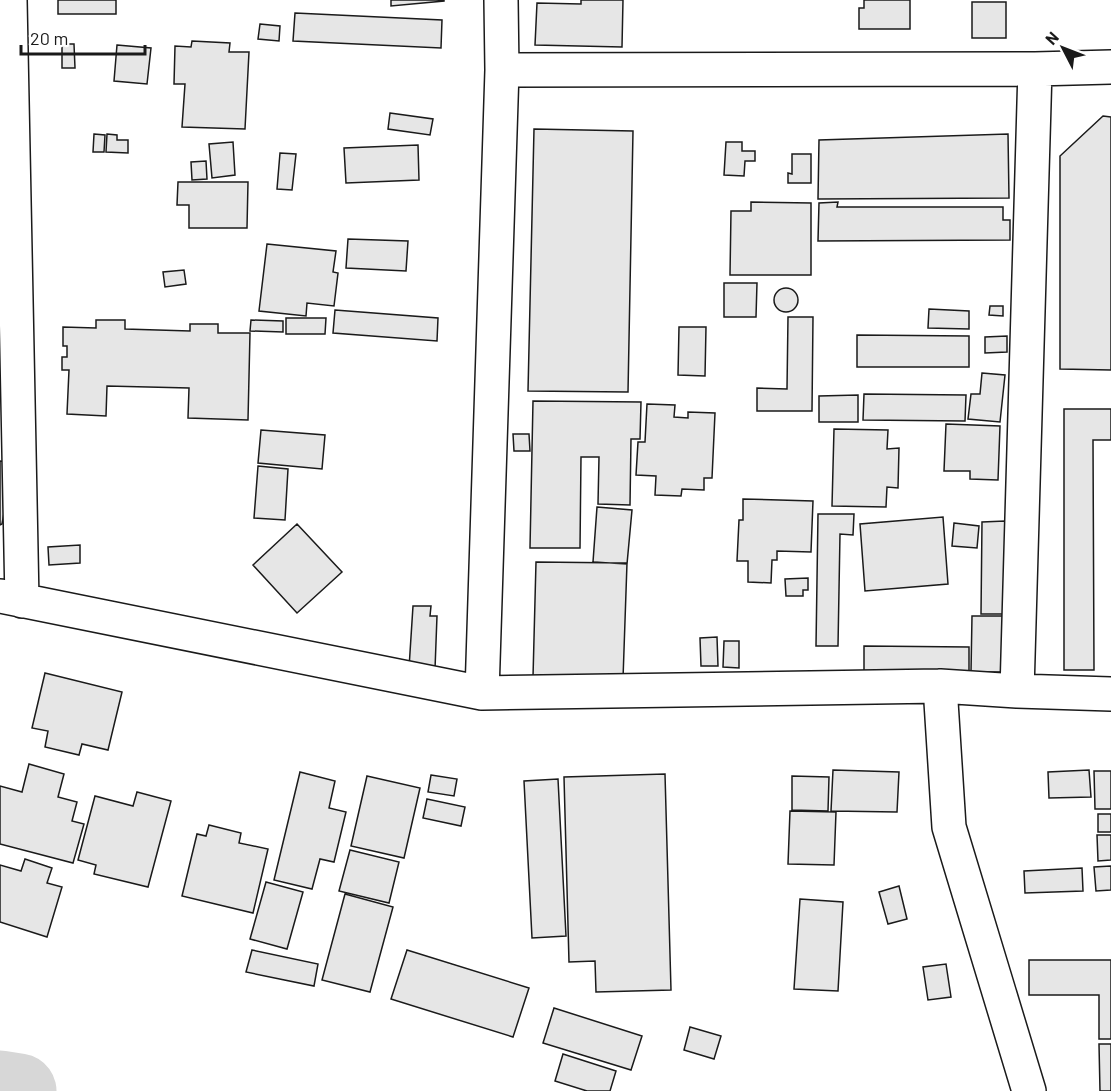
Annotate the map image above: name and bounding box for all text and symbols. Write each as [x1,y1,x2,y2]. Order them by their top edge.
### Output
scale bar [21,18,146,56]
north arrow [1033,18,1093,78]
text: 20 m [30,27,68,49]
text: N [1041,27,1062,48]

